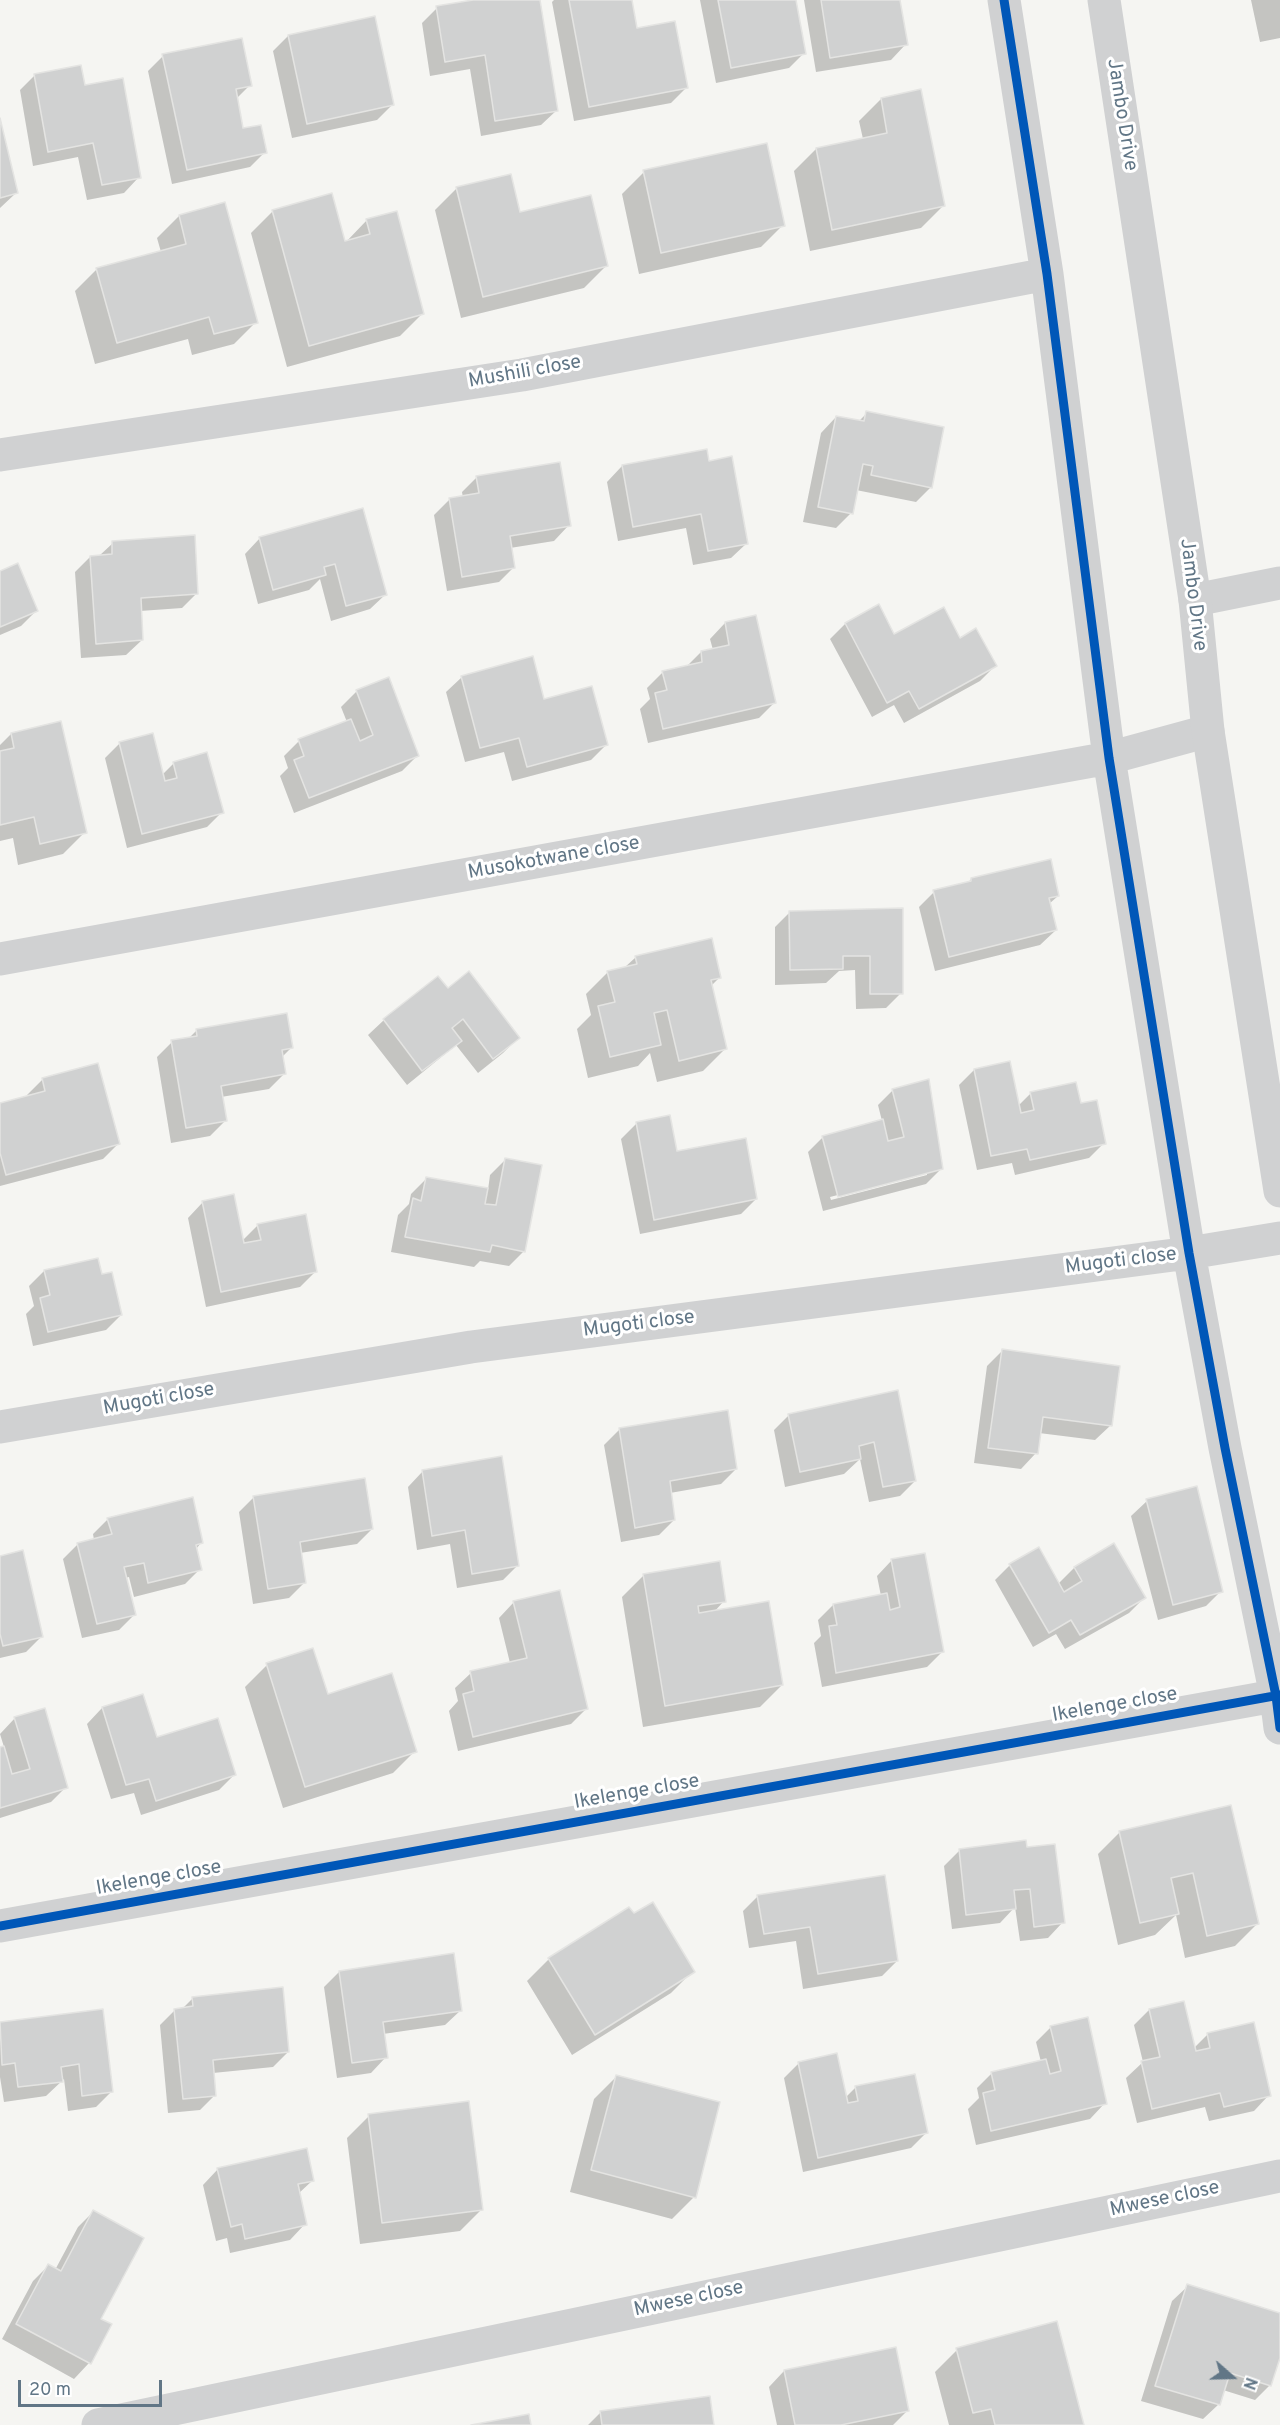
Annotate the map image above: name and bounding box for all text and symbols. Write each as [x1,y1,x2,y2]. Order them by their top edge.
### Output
street label: Jambo Drive [1100,57,1142,173]
street label: Mushili close [467,351,583,395]
street label: Jambo Drive [1173,537,1211,653]
street label: Musokotwane close [466,832,642,886]
street label: Mugoti close [1064,1243,1178,1281]
street label: Mugoti close [582,1306,696,1344]
street label: Mugoti close [102,1378,216,1422]
street label: Ikelenge close [1050,1683,1180,1729]
street label: Ikelenge close [572,1770,702,1816]
street label: Ikelenge close [94,1856,224,1902]
street label: Mwese close [1108,2177,1222,2223]
street label: Mwese close [632,2277,746,2323]
north arrow [1202,2347,1262,2407]
scale bar [21,2368,165,2406]
text: N [1238,2374,1260,2392]
text: 20 m [29,2379,71,2402]

